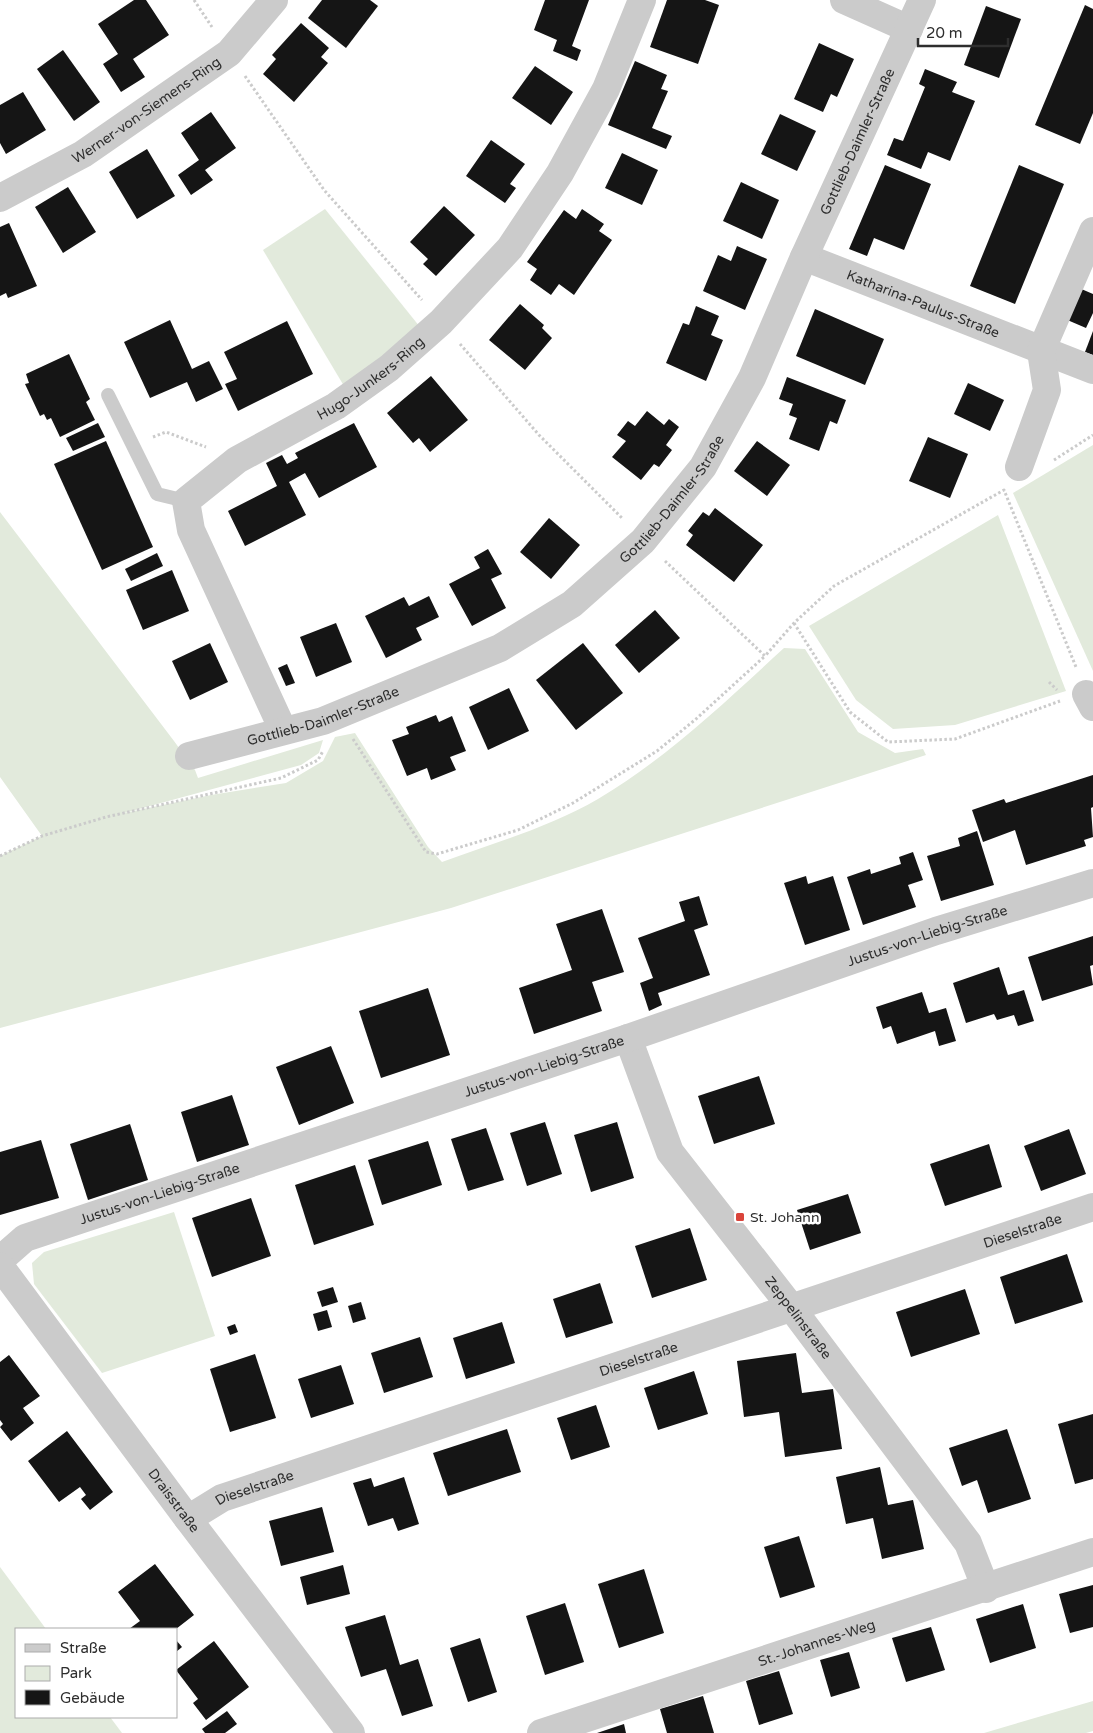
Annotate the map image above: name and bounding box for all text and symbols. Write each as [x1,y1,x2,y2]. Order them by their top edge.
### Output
scale bar [918,15,1008,47]
text: 20 m [926,24,963,42]
street label: Werner-von-Siemens-Ring [69,53,224,167]
street label: Gottlieb-Daimler-Straße [816,65,898,217]
street label: Katharina-Paulus-Straße [844,266,1002,341]
street label: Hugo-Junkers-Ring [314,333,427,423]
street label: Gottlieb-Daimler-Straße [616,432,727,567]
street label: Gottlieb-Daimler-Straße [245,682,401,749]
street label: Justus-von-Liebig-Straße [845,901,1009,970]
street label: Justus-von-Liebig-Straße [462,1031,626,1100]
street label: Justus-von-Liebig-Straße [77,1159,242,1228]
place label: St. Johann [750,1209,819,1226]
street label: Dieselstraße [981,1210,1064,1252]
marker: St. Johann [734,1211,746,1223]
street label: Zeppelinstraße [762,1273,835,1362]
street label: Dieselstraße [597,1338,680,1380]
street label: Draisstraße [145,1465,204,1536]
street label: Dieselstraße [212,1466,296,1509]
street label: St.-Johannes-Weg [756,1616,877,1670]
legend [15,1628,178,1718]
text: Straße [60,1639,106,1657]
text: Park [60,1664,92,1682]
text: Gebäude [60,1689,125,1707]

